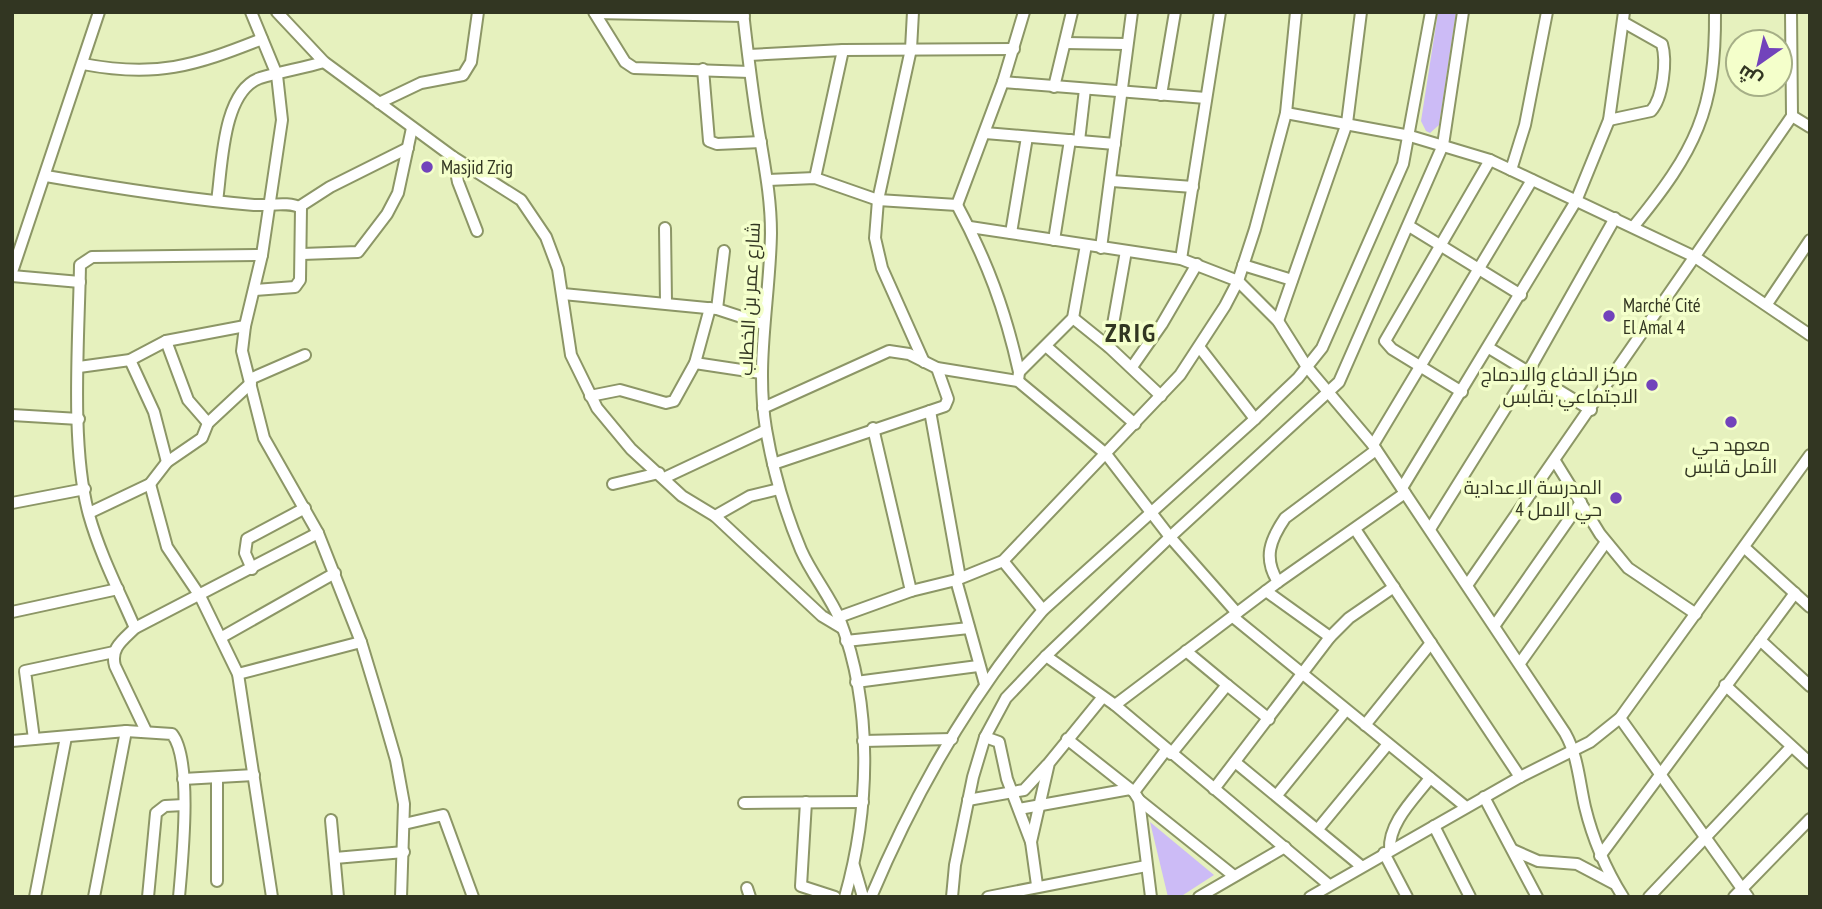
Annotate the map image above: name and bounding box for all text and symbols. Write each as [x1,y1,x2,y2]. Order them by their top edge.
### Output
north arrow [1724,28,1794,98]
text: ش [1733,60,1766,94]
place label: Masjid Zrig [441,155,513,179]
marker: Masjid Zrig [419,159,435,175]
street label: شارع عمر بن الخطاب [733,222,767,376]
place label: Marché Cité El Amal 4 [1623,293,1701,339]
marker: Marché Cité El Amal 4 [1601,308,1617,324]
district label: ZRIG [1105,316,1157,349]
place label: مركز الدفاع والادماج الاجتماعي بقابس [1481,362,1638,411]
marker: مركز الدفاع والادماج الاجتماعي بقابس [1644,377,1660,393]
marker: معهد حي الأمل قابس [1723,414,1739,430]
place label: معهد حي الأمل قابس [1685,432,1777,478]
place label: المدرسة الاعدادية حي الامل 4 [1464,475,1602,524]
marker: المدرسة الاعدادية حي الامل 4 [1608,490,1624,506]

